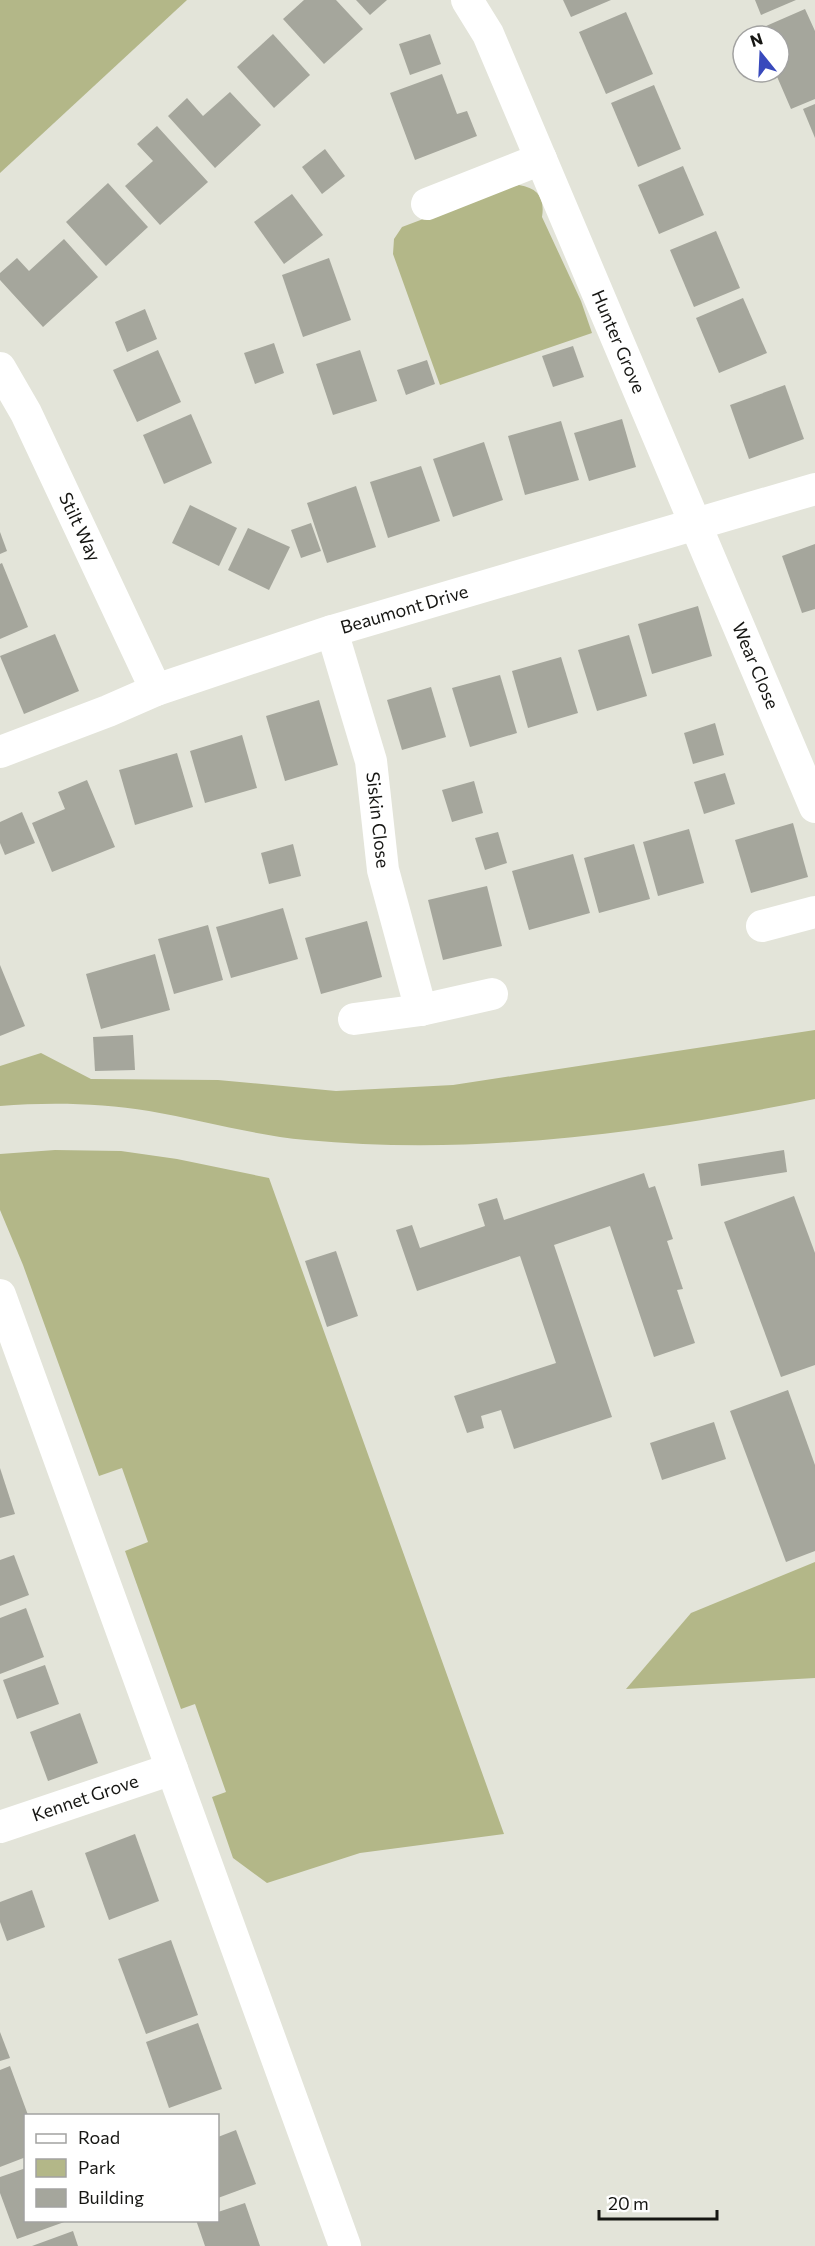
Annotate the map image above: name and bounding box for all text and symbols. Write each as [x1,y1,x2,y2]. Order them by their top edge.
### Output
north arrow [731,24,791,84]
text: N [748,28,765,50]
street label: Hunter Grove [587,286,651,396]
street label: Stilt Way [55,489,106,565]
street label: Beaumont Drive [338,580,470,638]
street label: Wear Close [728,619,784,712]
street label: Siskin Close [362,770,395,869]
street label: Kennet Grove [29,1769,141,1825]
legend [24,2114,219,2222]
text: Road [78,2126,120,2148]
text: Park [78,2156,116,2178]
scale bar [599,2183,718,2221]
text: Building [78,2186,144,2208]
text: 20 m [608,2192,649,2214]

